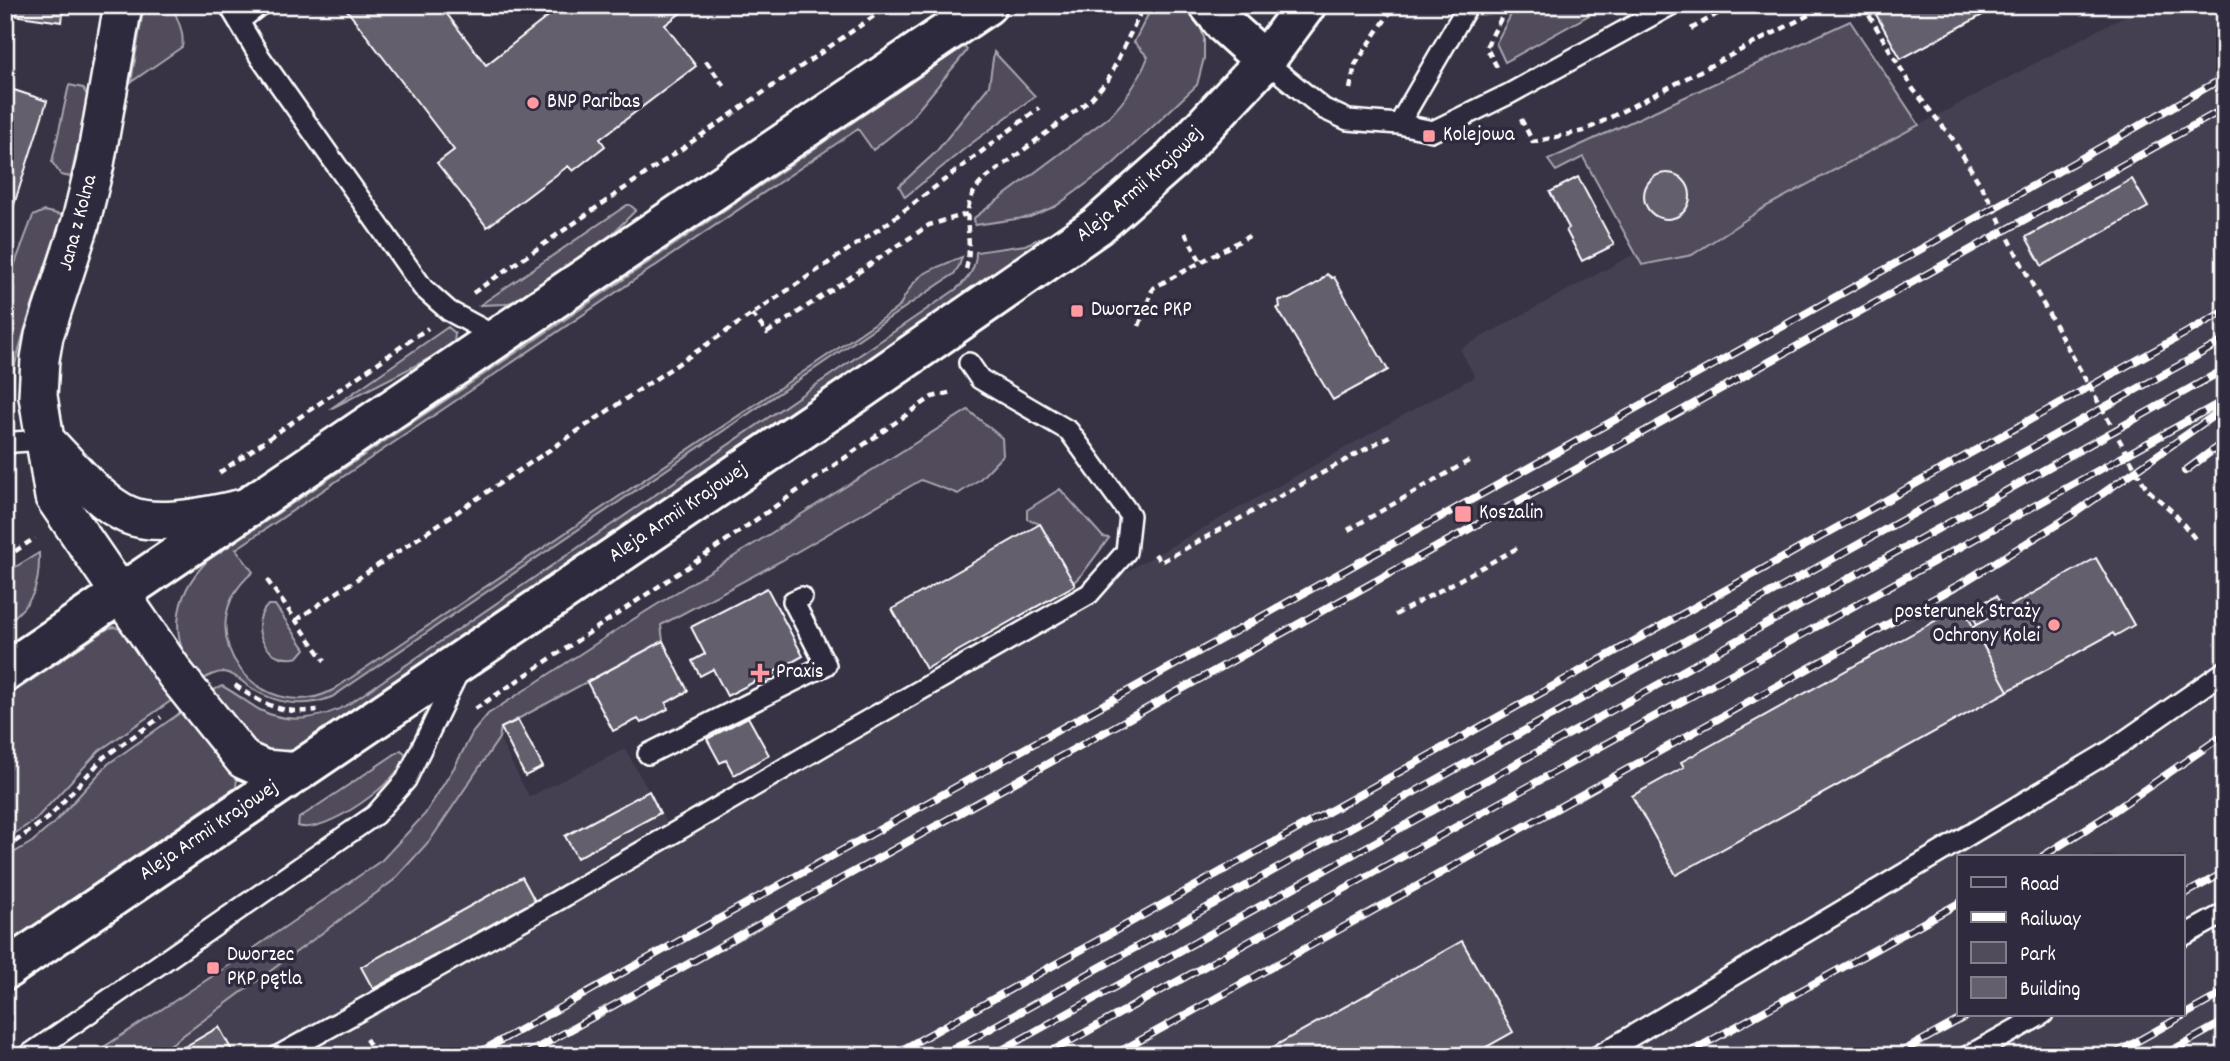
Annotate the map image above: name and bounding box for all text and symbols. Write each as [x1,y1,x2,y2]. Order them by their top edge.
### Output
place label: BNP Paribas [547,88,640,118]
marker: BNP Paribas [525,95,541,111]
street label: Aleja Armii Krajowej [1071,120,1211,251]
place label: Kolejowa [1443,121,1516,151]
marker: Kolejowa [1421,128,1437,144]
street label: Jana z Kolna [52,171,106,274]
place label: Dworzec PKP [1091,296,1192,326]
marker: Dworzec PKP [1069,303,1085,319]
street label: Aleja Armii Krajowej [603,455,754,571]
place label: Koszalin [1479,499,1543,529]
marker: Koszalin [1453,504,1473,524]
place label: posterunek Straży Ochrony Kolei [1895,598,2040,652]
marker: posterunek Straży Ochrony Kolei [2046,617,2062,633]
place label: Praxis [776,658,824,688]
marker: Praxis [750,663,770,683]
street label: Aleja Armii Krajowej [134,773,285,889]
legend [1957,855,2184,1016]
text: Road [2020,871,2059,901]
text: Railway [2020,906,2081,936]
place label: Dworzec PKP pętla [227,941,303,995]
text: Park [2020,941,2056,971]
marker: Dworzec PKP pętla [205,960,221,976]
text: Building [2020,976,2080,1006]

